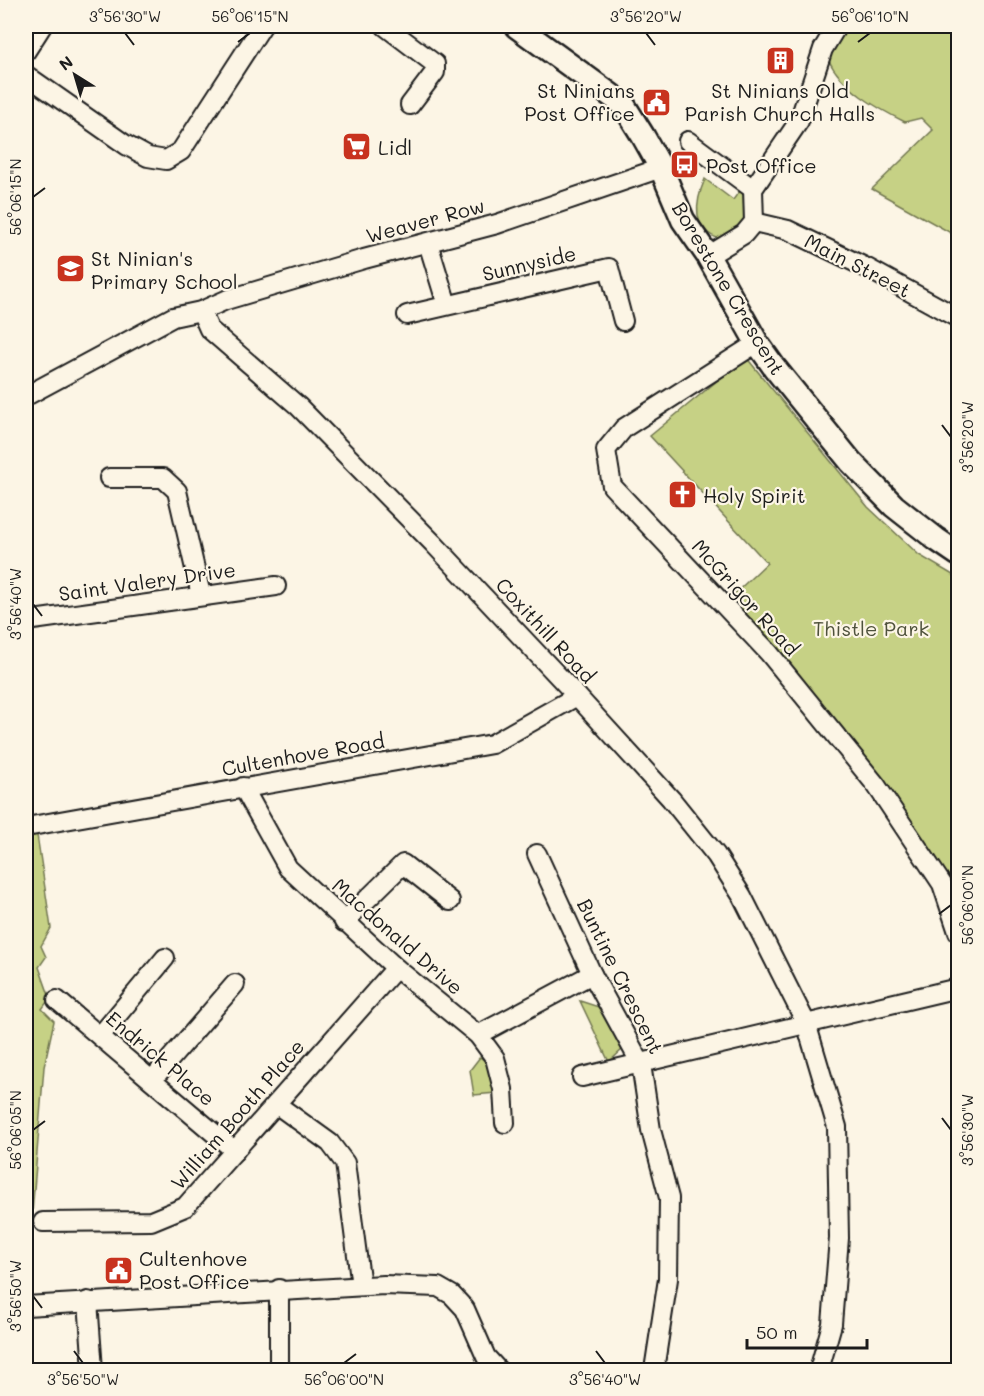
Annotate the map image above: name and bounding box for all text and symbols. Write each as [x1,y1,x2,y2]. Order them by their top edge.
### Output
text: 3°56'30"W [89,6,161,26]
text: 56°06'15"N [211,6,289,26]
text: 3°56'20"W [610,6,682,26]
text: 56°06'10"N [831,6,909,26]
building icon: St Ninians Old Parish Church Halls [764,44,796,76]
north arrow [45,45,105,105]
text: N [54,51,77,75]
place label: St Ninians Post Office [524,77,635,126]
place label: St Ninians Old Parish Church Halls [685,77,875,126]
public building icon: St Ninians Post Office [640,86,672,118]
supermarket icon: Lidl [341,131,373,163]
place label: Lidl [378,134,412,160]
bus stop icon: Post Office [669,149,701,181]
place label: Post Office [706,152,817,178]
text: 56°06'15"N [5,158,25,236]
street label: Weaver Row [363,192,487,248]
street label: Borestone Crescent [667,197,791,379]
street label: Main Street [801,227,915,303]
street label: Sunnyside [479,240,579,286]
place label: St Ninian's Primary School [91,245,238,294]
school or university icon: St Ninian's Primary School [54,253,86,285]
text: 3°56'20"W [957,401,977,473]
church icon: Holy Spirit [666,479,698,511]
place label: Holy Spirit [703,482,806,508]
street label: McGrigor Road [687,533,805,661]
street label: Saint Valery Drive [57,556,237,606]
text: 3°56'40"W [5,568,25,640]
street label: Coxithill Road [490,572,602,688]
park label: Thistle Park [813,615,929,641]
street label: Cultenhove Road [220,727,386,781]
text: 56°06'00"N [957,865,977,945]
street label: Macdonald Drive [327,872,469,1000]
street label: Buntine Crescent [572,894,670,1058]
street label: Endrick Place [101,1005,221,1111]
street label: William Booth Place [164,1033,310,1195]
text: 56°06'05"N [5,1090,25,1170]
text: 3°56'30"W [957,1094,977,1166]
place label: Cultenhove Post Office [139,1245,250,1294]
public building icon: Cultenhove Post Office [102,1254,134,1286]
text: 3°56'50"W [5,1260,25,1332]
scale bar [747,1312,867,1350]
text: 50 m [756,1320,798,1344]
text: 3°56'50"W [47,1369,119,1389]
text: 56°06'00"N [304,1369,384,1389]
text: 3°56'40"W [569,1369,641,1389]

